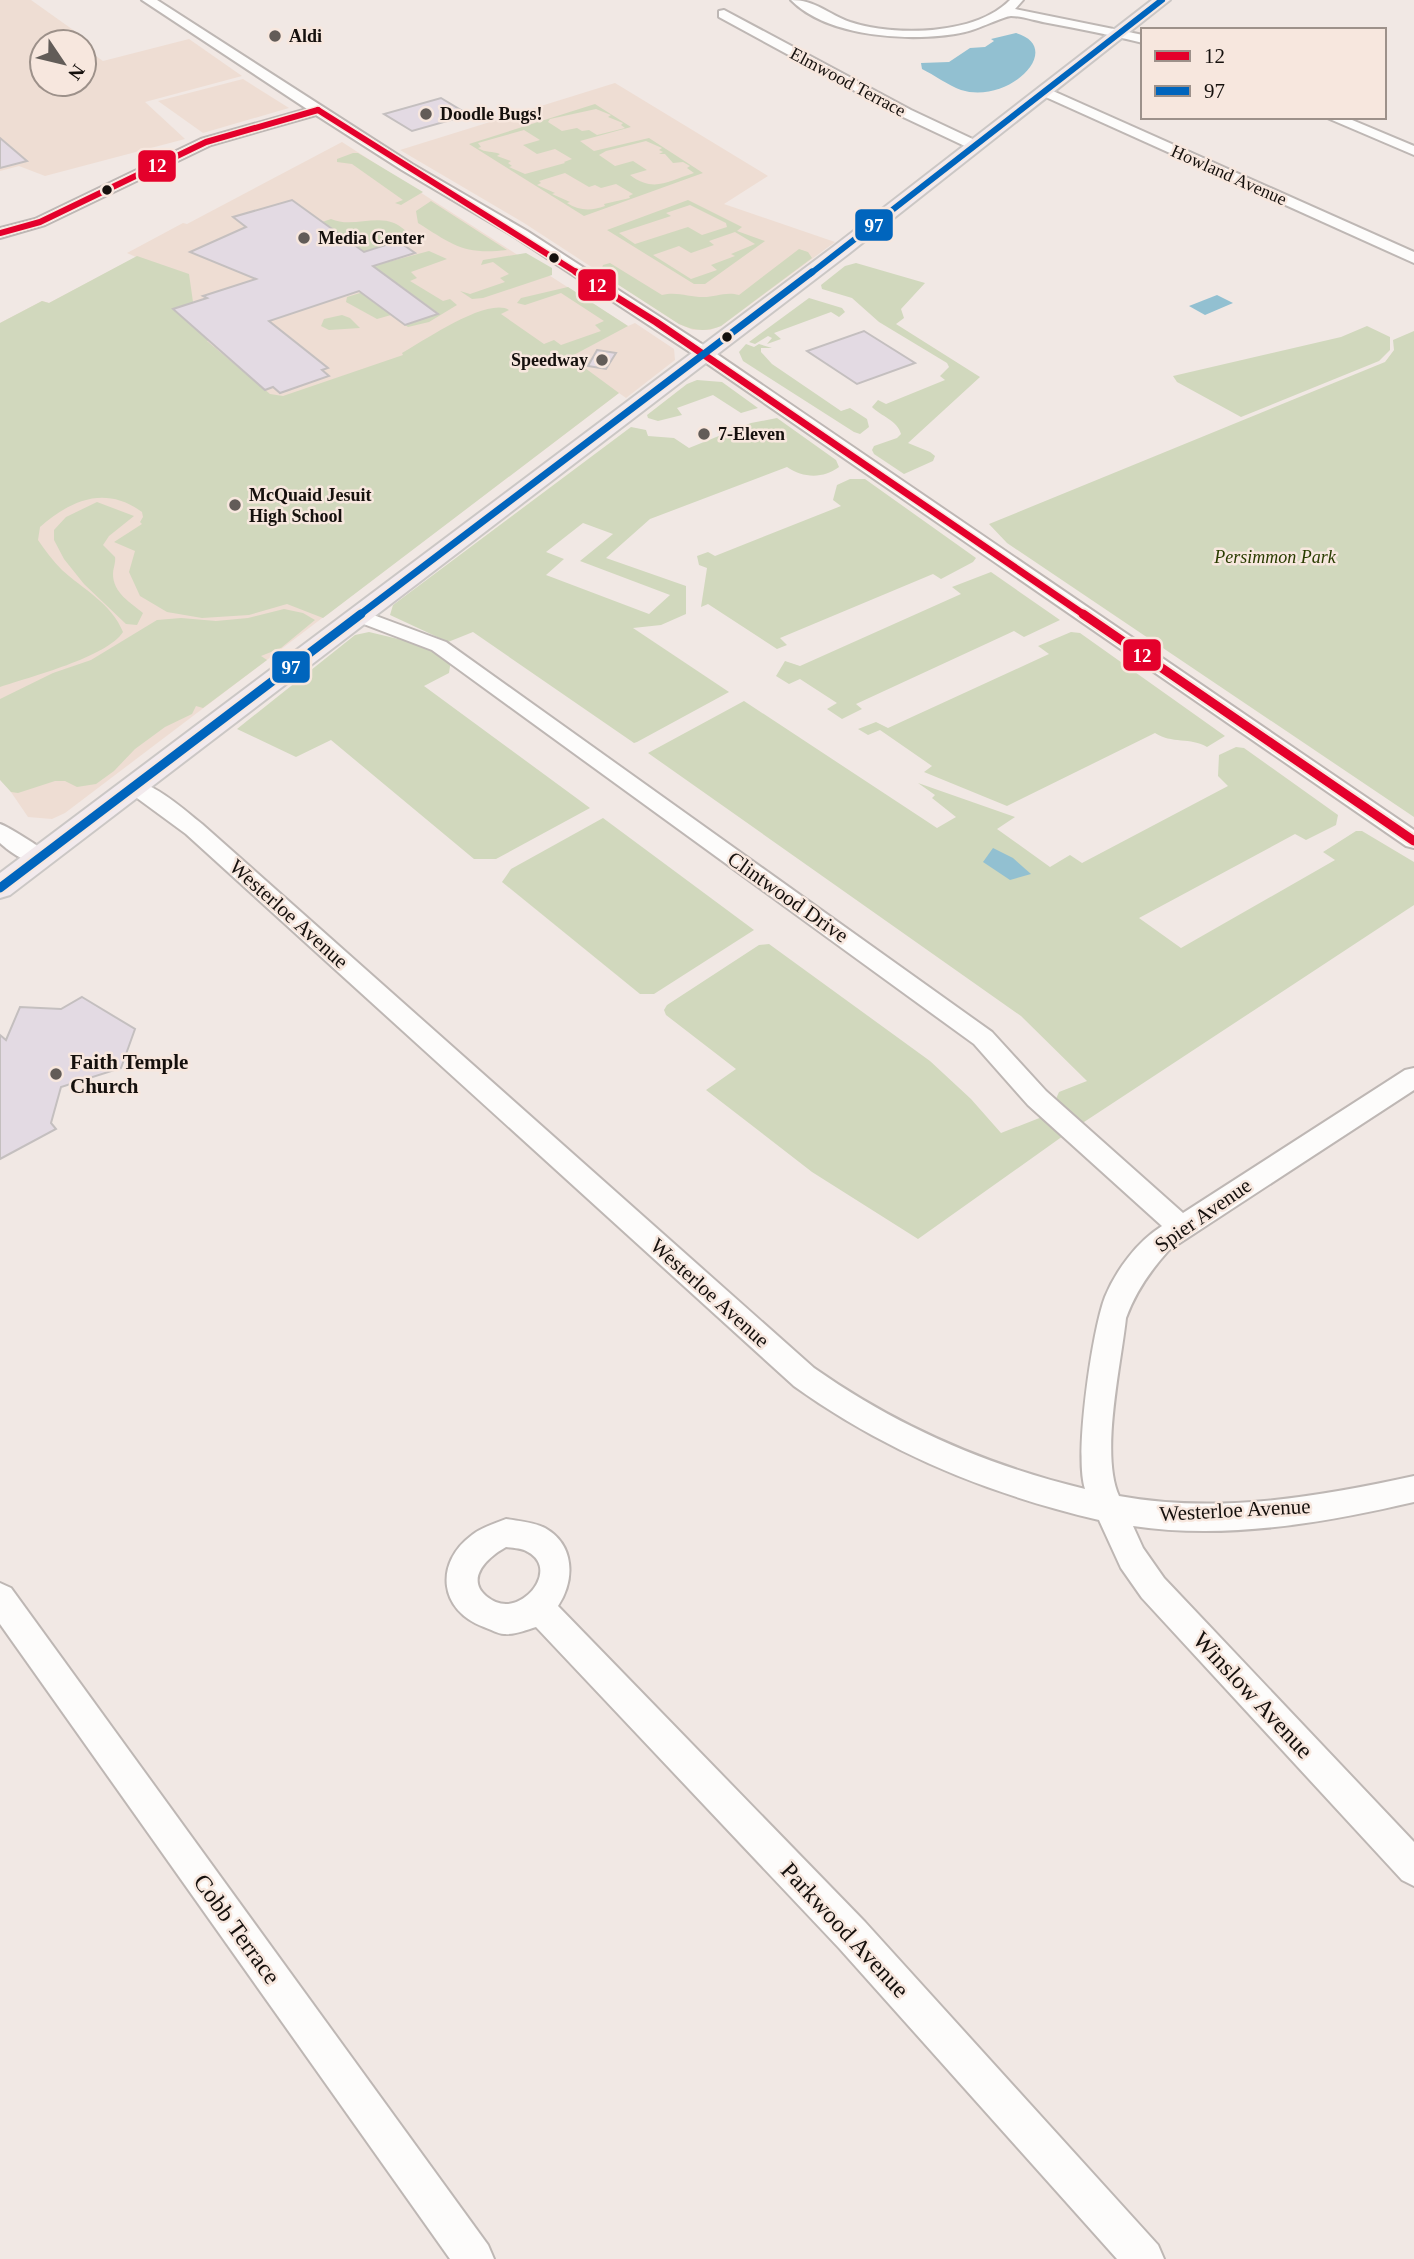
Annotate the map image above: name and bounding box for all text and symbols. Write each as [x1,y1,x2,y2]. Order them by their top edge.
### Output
place label: Aldi [289,26,322,46]
north arrow [28,28,98,98]
marker: Aldi [267,28,283,44]
legend [1141,28,1386,119]
street label: Elmwood Terrace [787,43,909,121]
text: 12 [1204,44,1225,68]
text: N [64,61,89,84]
text: 97 [1204,79,1225,103]
place label: Doodle Bugs! [440,104,543,124]
marker: Doodle Bugs! [418,106,434,122]
street label: Howland Avenue [1168,141,1290,209]
line badge: 12 [137,149,177,183]
text: 12 [148,155,167,176]
unlabelled marker [100,183,114,197]
line badge: 97 [854,208,894,242]
text: 97 [865,215,884,236]
place label: Media Center [318,228,424,248]
marker: Media Center [296,230,312,246]
unlabelled marker [547,251,561,265]
line badge: 12 [577,268,617,302]
text: 12 [588,275,607,296]
unlabelled marker [720,330,734,344]
place label: Speedway [511,350,588,370]
marker: Speedway [594,352,610,368]
place label: 7-Eleven [718,424,785,444]
marker: 7-Eleven [696,426,712,442]
place label: McQuaid Jesuit High School [249,485,372,526]
marker: McQuaid Jesuit High School [227,497,243,513]
park label: Persimmon Park [1213,547,1337,567]
line badge: 12 [1122,638,1162,672]
text: 12 [1133,645,1152,666]
line badge: 97 [271,650,311,684]
text: 97 [282,657,301,678]
street label: Clintwood Drive [723,847,853,947]
street label: Westerloe Avenue [225,854,353,974]
place label: Faith Temple Church [70,1050,188,1098]
marker: Faith Temple Church [48,1066,64,1082]
street label: Spier Avenue [1150,1173,1256,1257]
street label: Westerloe Avenue [646,1233,774,1353]
street label: Westerloe Avenue [1159,1494,1311,1526]
street label: Winslow Avenue [1188,1626,1318,1764]
street label: Parkwood Avenue [776,1857,914,2003]
street label: Cobb Terrace [189,1869,285,1989]

